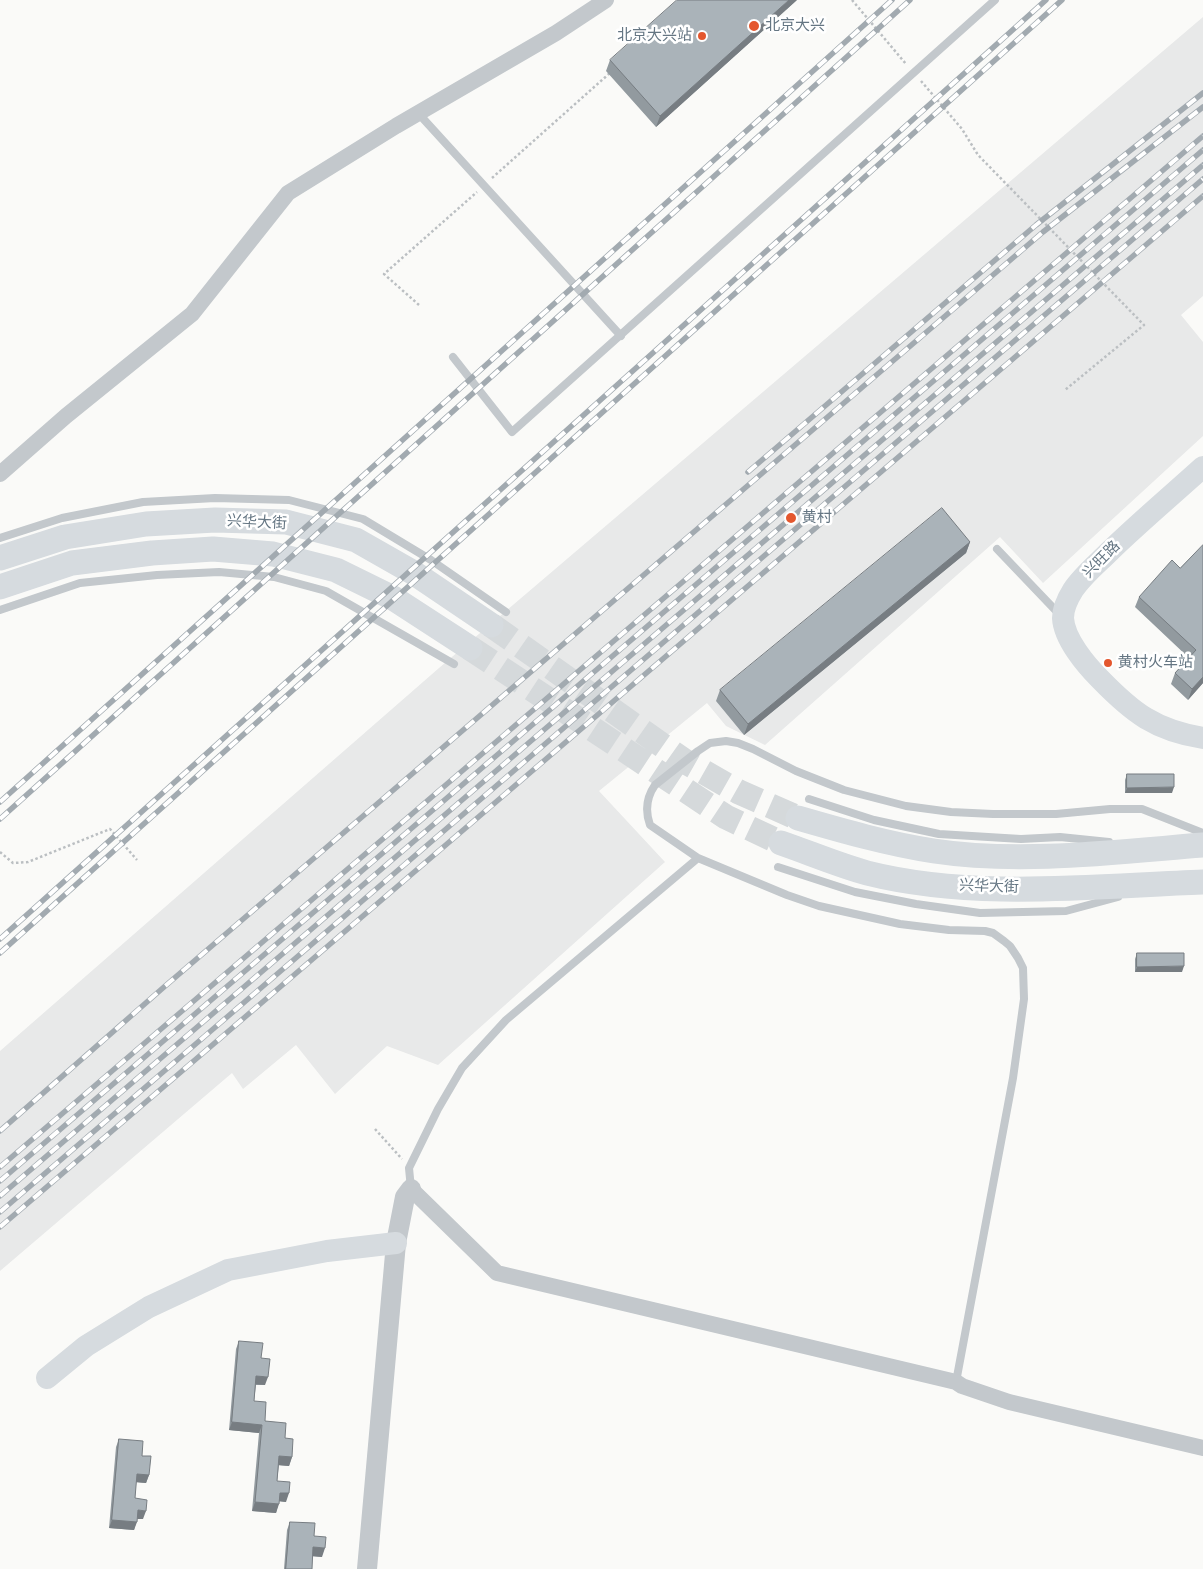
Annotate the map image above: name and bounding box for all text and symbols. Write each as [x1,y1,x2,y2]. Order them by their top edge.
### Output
place label: 北京大兴 [765,17,825,35]
marker: 北京大兴 [747,19,761,33]
place label: 北京大兴站 [617,27,692,45]
marker: 北京大兴站 [696,30,708,42]
place label: 黄村 [802,509,832,527]
marker: 黄村 [784,511,798,525]
street label: 兴华大街 [227,512,287,534]
street label: 兴旺路 [1080,538,1124,582]
place label: 黄村火车站 [1118,654,1193,672]
marker: 黄村火车站 [1102,657,1114,669]
street label: 兴华大街 [959,877,1019,897]

